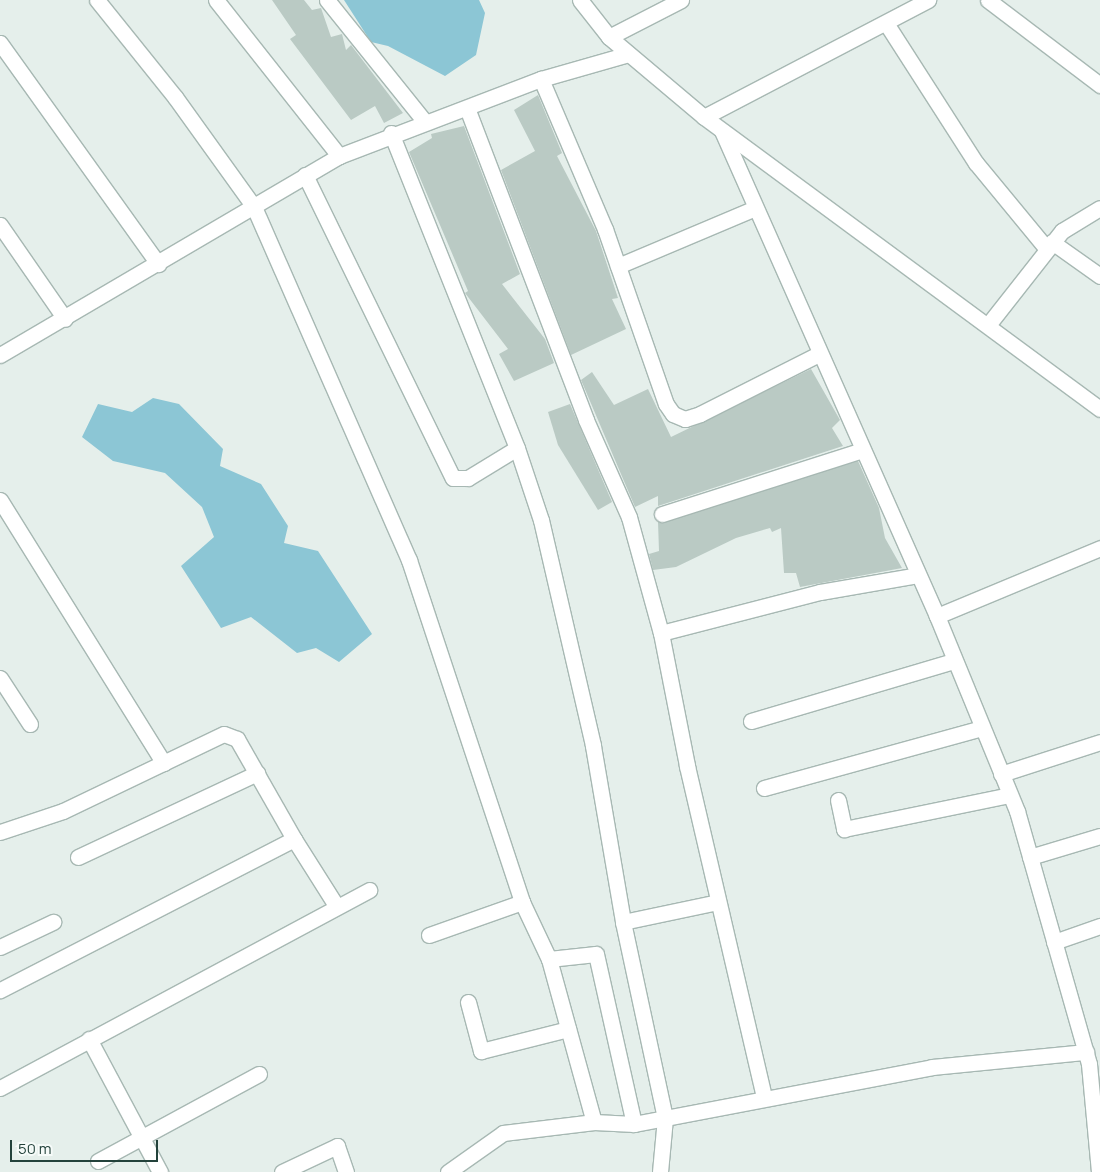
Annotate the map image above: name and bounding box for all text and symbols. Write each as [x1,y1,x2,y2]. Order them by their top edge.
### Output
scale bar [12,1130,160,1162]
text: 50 m [18,1138,52,1159]

